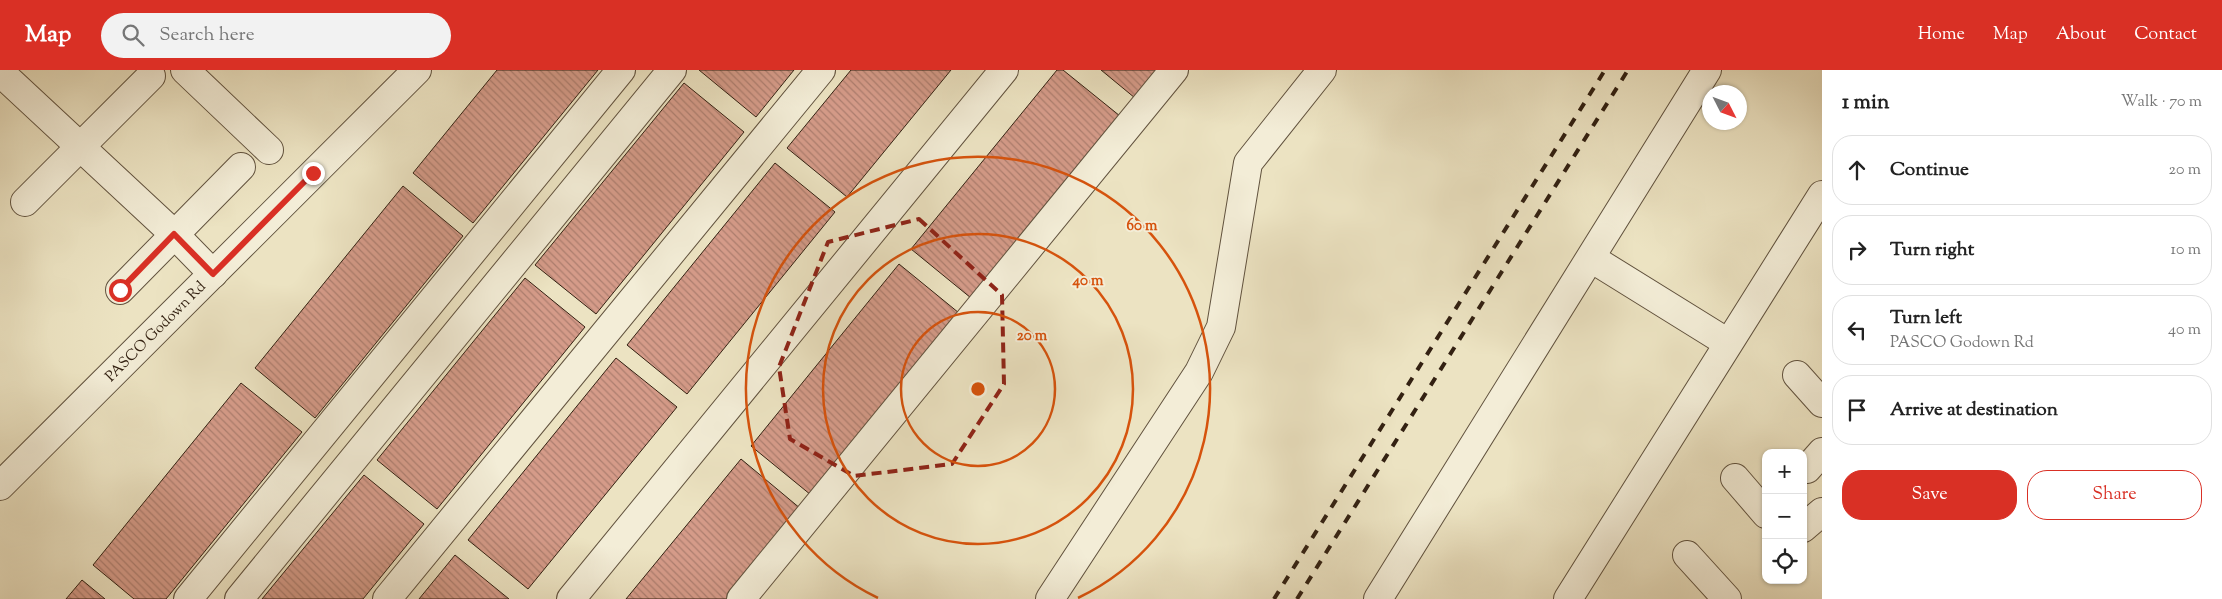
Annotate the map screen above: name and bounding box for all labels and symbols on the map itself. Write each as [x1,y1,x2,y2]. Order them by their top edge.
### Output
north arrow [1702,85,1747,130]
route end [302,162,325,185]
text: 60 m [1127,216,1158,237]
text: 40 m [1072,271,1104,292]
street label: PASCO Godown Rd [101,277,211,387]
route start [109,279,132,302]
text: 20 m [1017,326,1048,347]
centre of rings [969,380,987,398]

